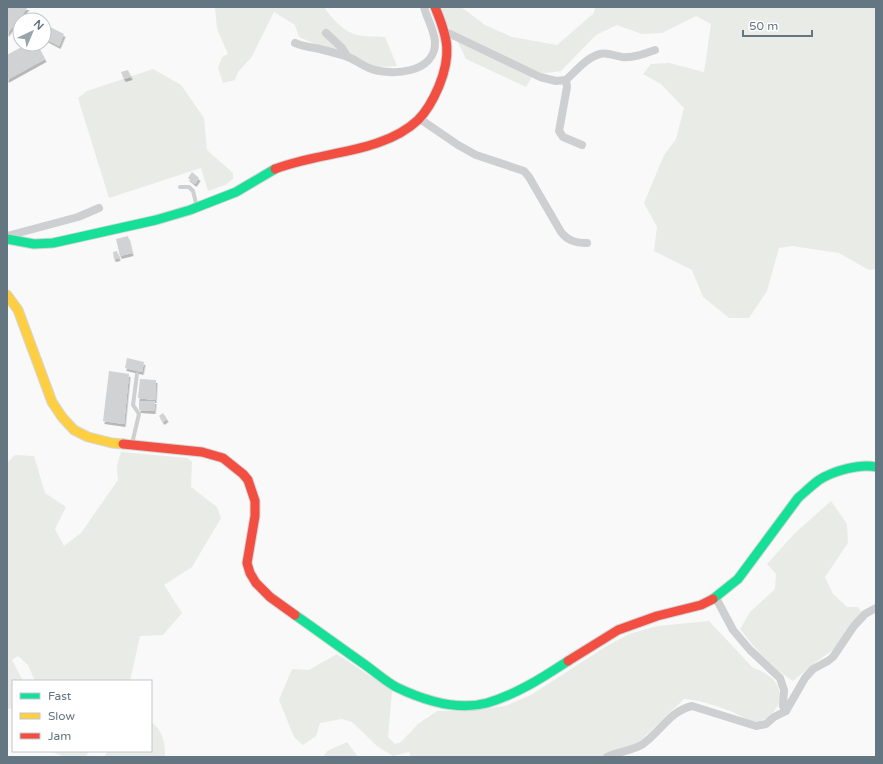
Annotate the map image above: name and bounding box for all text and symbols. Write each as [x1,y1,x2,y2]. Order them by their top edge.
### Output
north arrow [12,12,52,52]
scale bar [743,12,812,38]
text: N [31,17,46,33]
text: 50 m [749,19,778,33]
legend [12,680,152,752]
text: Fast [48,689,72,703]
text: Slow [48,709,75,723]
text: Jam [48,729,71,743]

